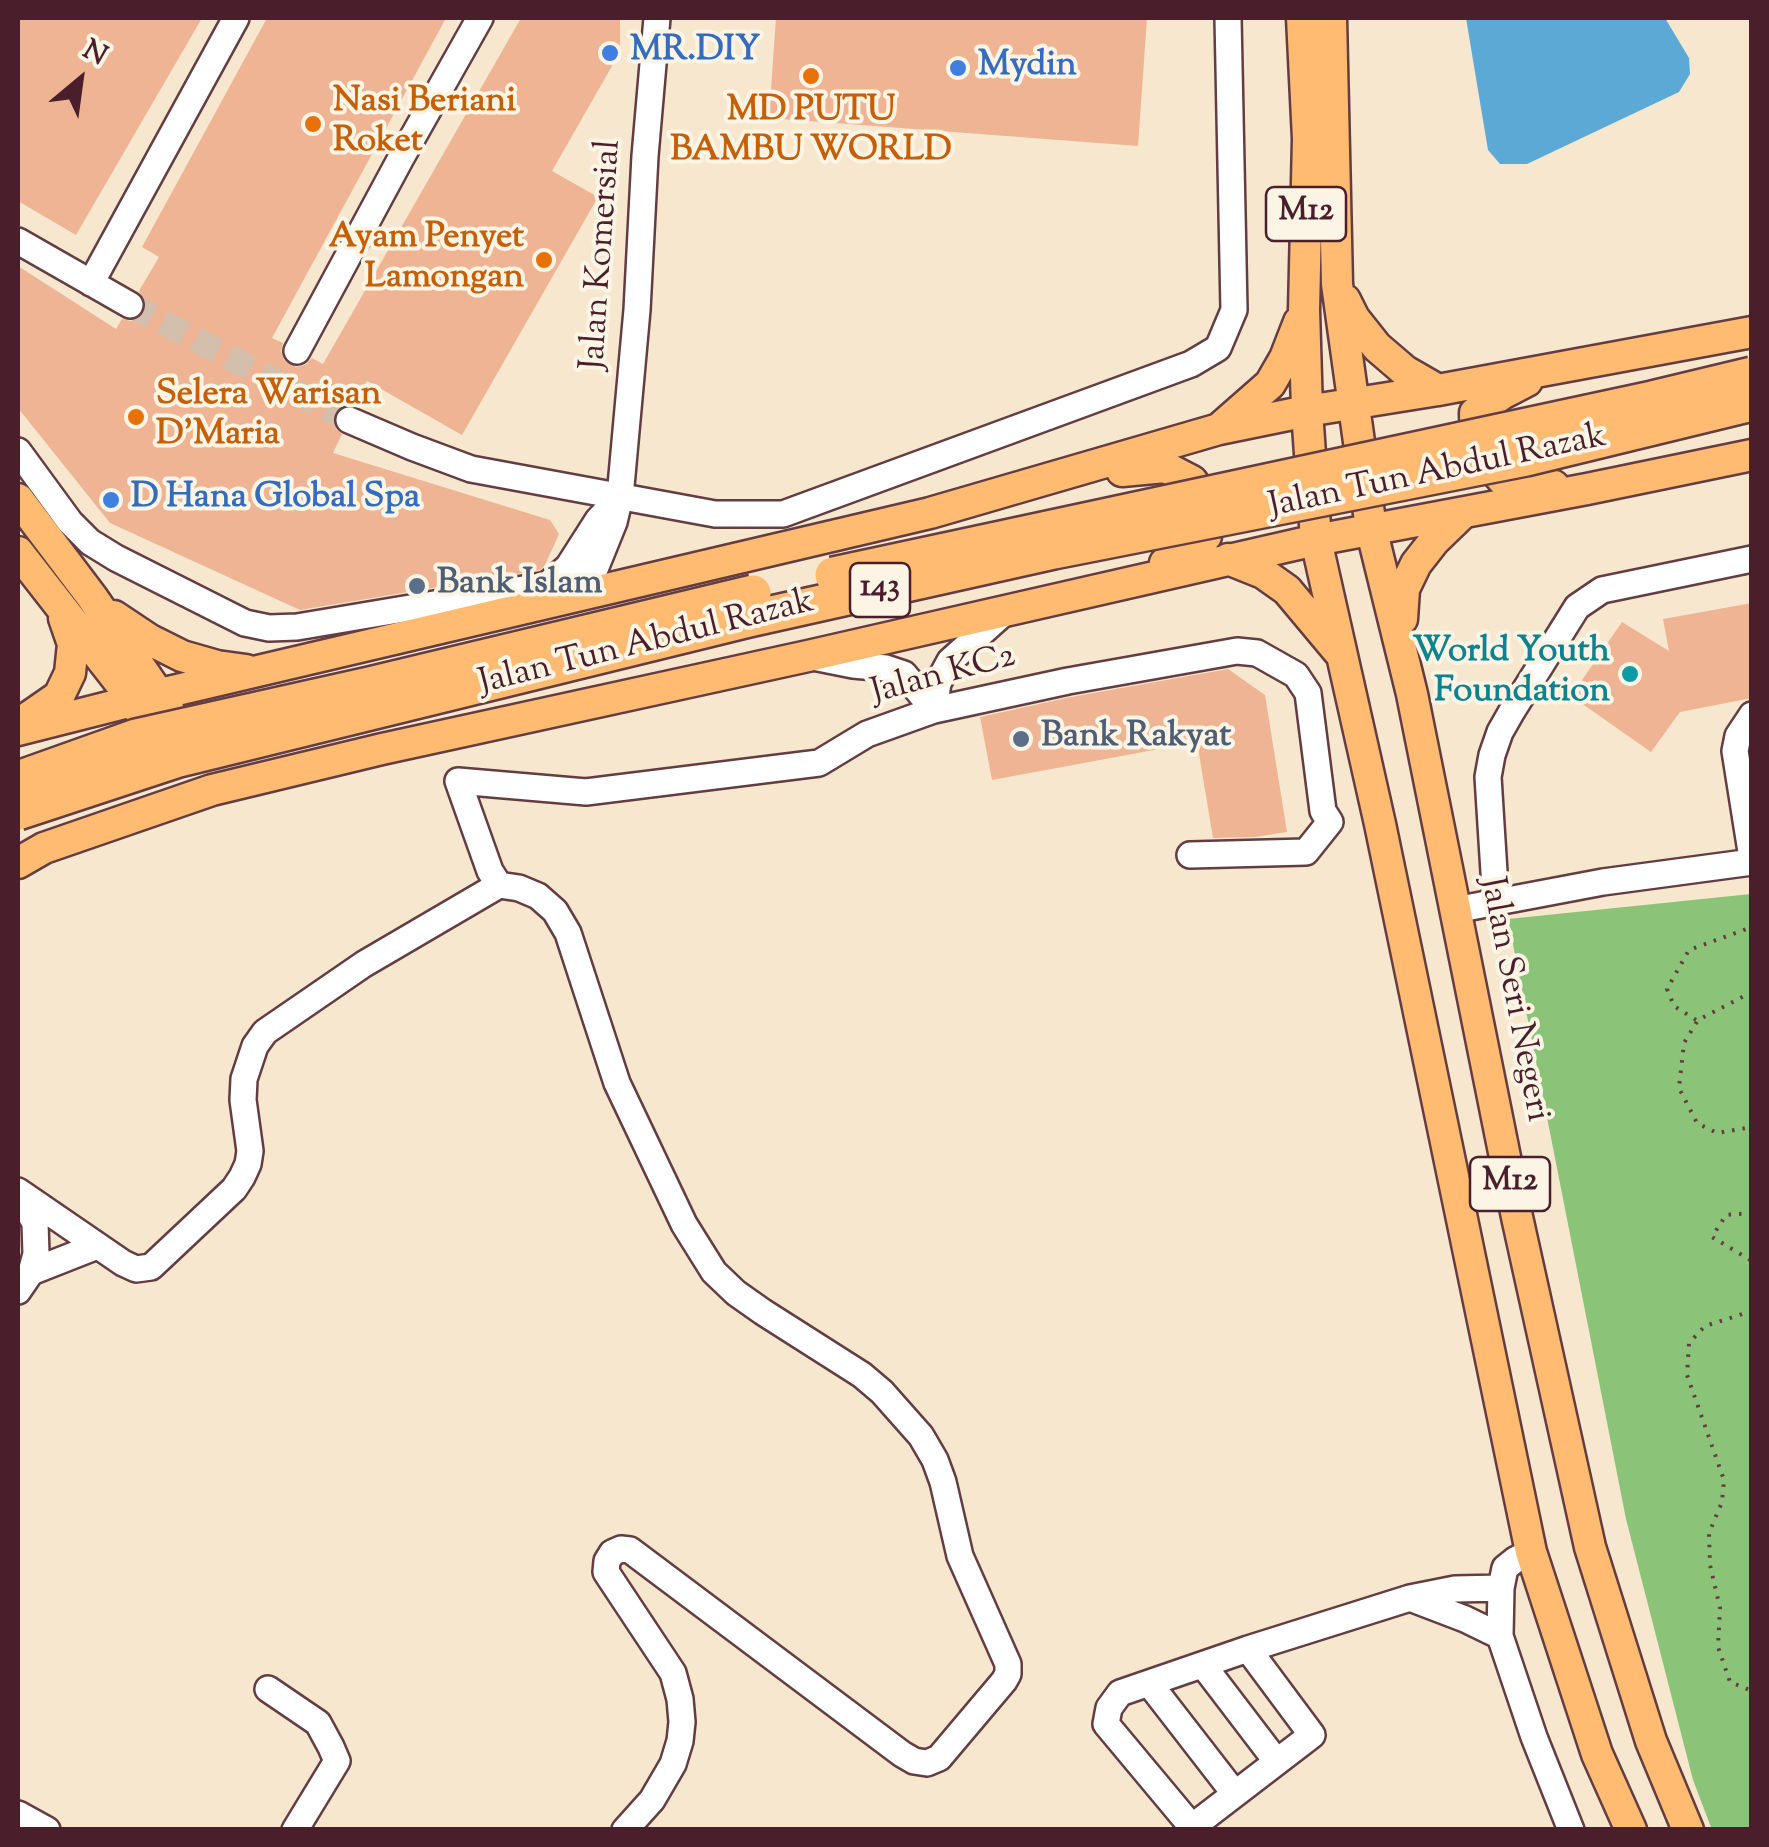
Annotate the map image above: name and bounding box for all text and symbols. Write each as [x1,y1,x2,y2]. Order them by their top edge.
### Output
north arrow [30,30,130,130]
text: N [75,31,114,77]
place label: MR.DIY [630,32,760,74]
marker: MR.DIY [599,42,621,64]
place label: Mydin [978,47,1077,89]
marker: Mydin [947,57,969,79]
marker: MD PUTU BAMBU WORLD [800,65,822,87]
place label: Nasi Beriani Roket [333,83,516,165]
place label: MD PUTU BAMBU WORLD [670,92,952,174]
marker: Nasi Beriani Roket [302,113,324,135]
street label: Jalan Komersial [575,138,633,372]
road number: M12 [1266,187,1346,241]
place label: Ayam Penyet Lamongan [328,219,524,301]
marker: Ayam Penyet Lamongan [533,249,555,271]
place label: Selera Warisan D'Maria [156,376,382,458]
marker: Selera Warisan D'Maria [125,406,147,428]
street label: Jalan Tun Abdul Razak [1265,418,1611,530]
place label: D Hana Global Spa [131,479,420,521]
marker: D Hana Global Spa [100,489,122,511]
road number: 143 [850,563,910,617]
place label: Bank Islam [437,565,602,607]
marker: Bank Islam [406,575,428,597]
street label: Jalan Tun Abdul Razak [475,583,819,707]
place label: World Youth Foundation [1412,633,1610,715]
street label: Jalan KC2 [867,638,1021,716]
marker: World Youth Foundation [1619,663,1641,685]
place label: Bank Rakyat [1041,718,1231,760]
marker: Bank Rakyat [1010,728,1032,750]
street label: Jalan Seri Negeri [1468,874,1556,1126]
road number: M12 [1470,1157,1550,1211]

